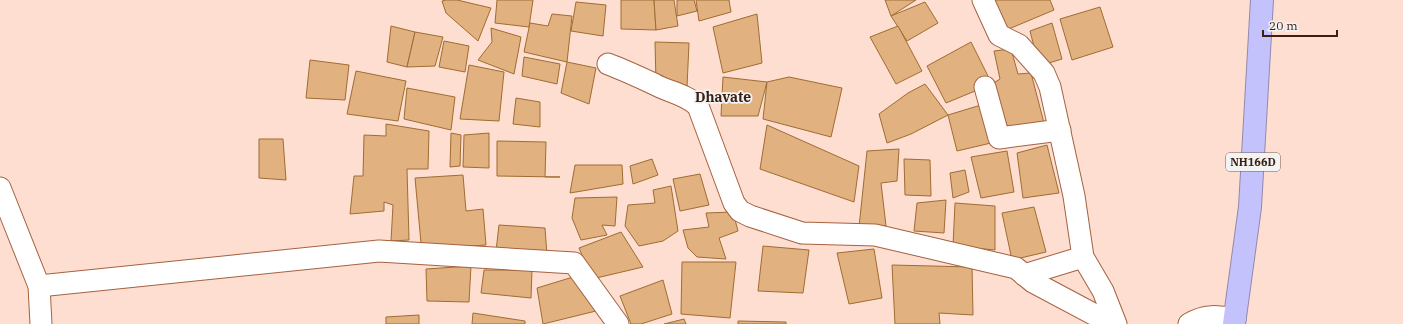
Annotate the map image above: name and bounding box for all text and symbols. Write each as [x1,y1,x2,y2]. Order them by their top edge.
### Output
scale bar [1263,12,1337,38]
text: 20 m [1269,18,1298,33]
district label: Dhavate [695,88,751,106]
road number: NH166D [1226,153,1280,171]

